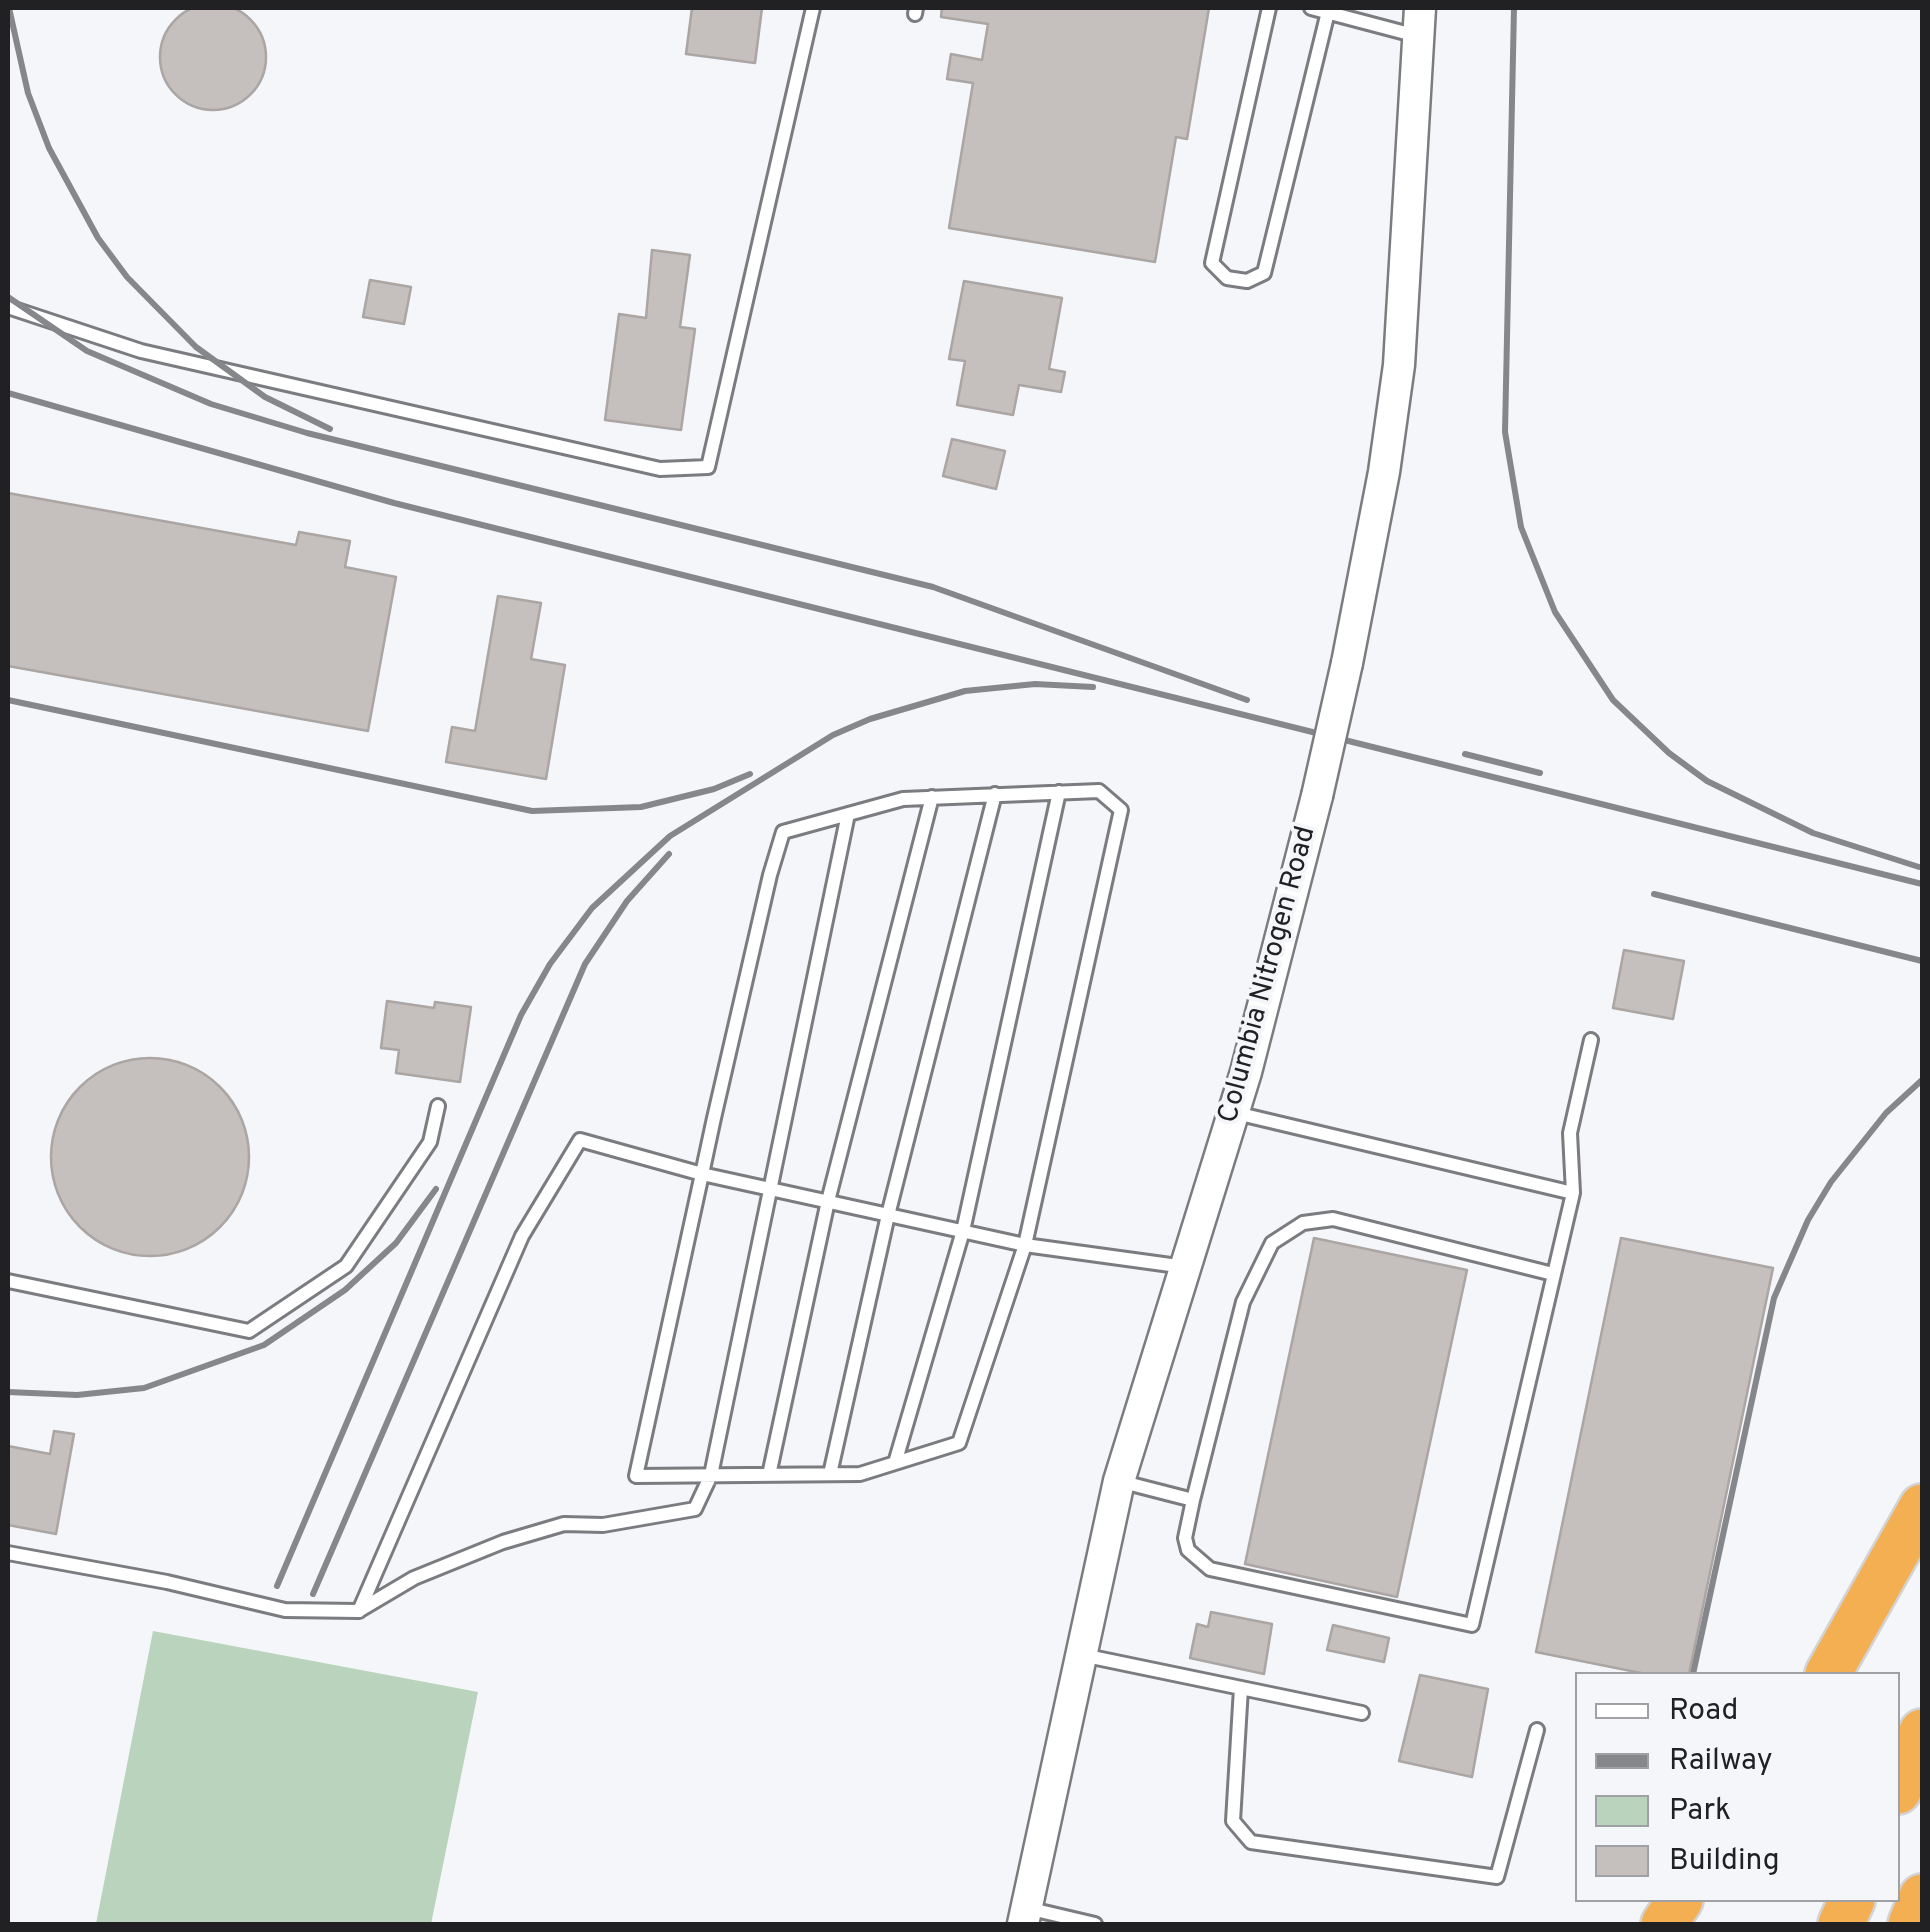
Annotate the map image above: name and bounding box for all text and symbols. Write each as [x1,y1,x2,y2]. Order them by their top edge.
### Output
street label: Columbia Nitrogen Road [1213,823,1325,1127]
legend [1575,1672,1900,1902]
text: Road [1669,1693,1738,1730]
text: Railway [1669,1743,1773,1780]
text: Park [1669,1793,1731,1830]
text: Building [1669,1843,1780,1880]

